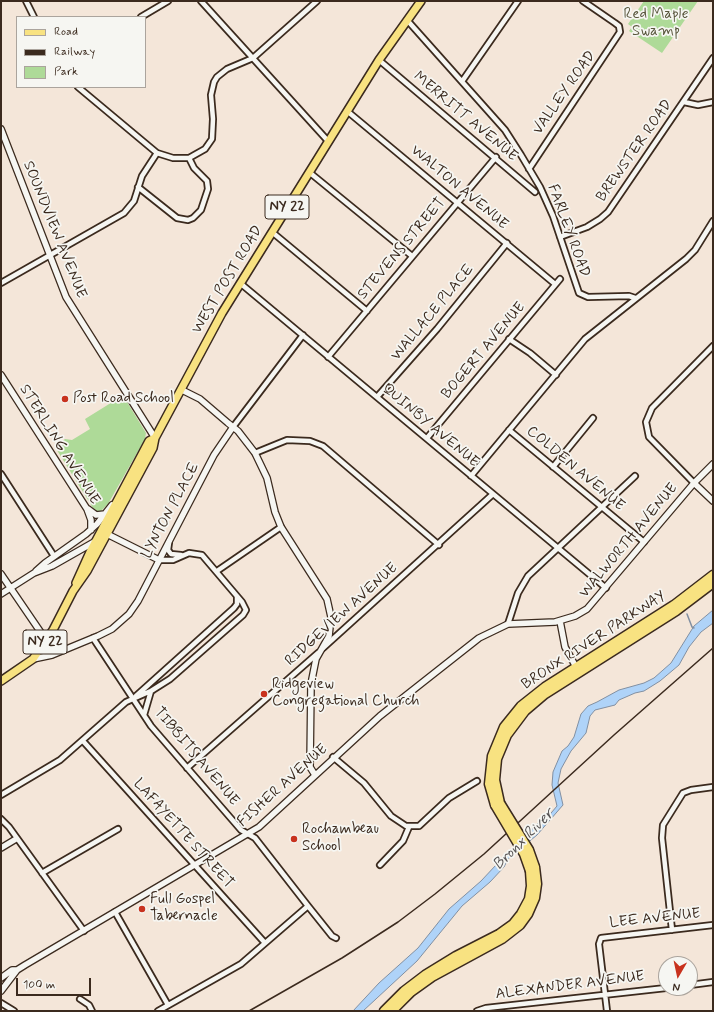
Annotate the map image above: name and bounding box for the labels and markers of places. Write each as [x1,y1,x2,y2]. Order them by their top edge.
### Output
place label: Post Road School [73,390,174,408]
marker: Post Road School [60,394,70,404]
place label: Ridgeview Congregational Church [272,676,419,711]
marker: Ridgeview Congregational Church [259,689,269,699]
place label: Rochambeau School [302,821,379,856]
marker: Rochambeau School [289,834,299,844]
place label: Full Gospel Tabernacle [150,891,218,926]
marker: Full Gospel Tabernacle [137,904,147,914]

